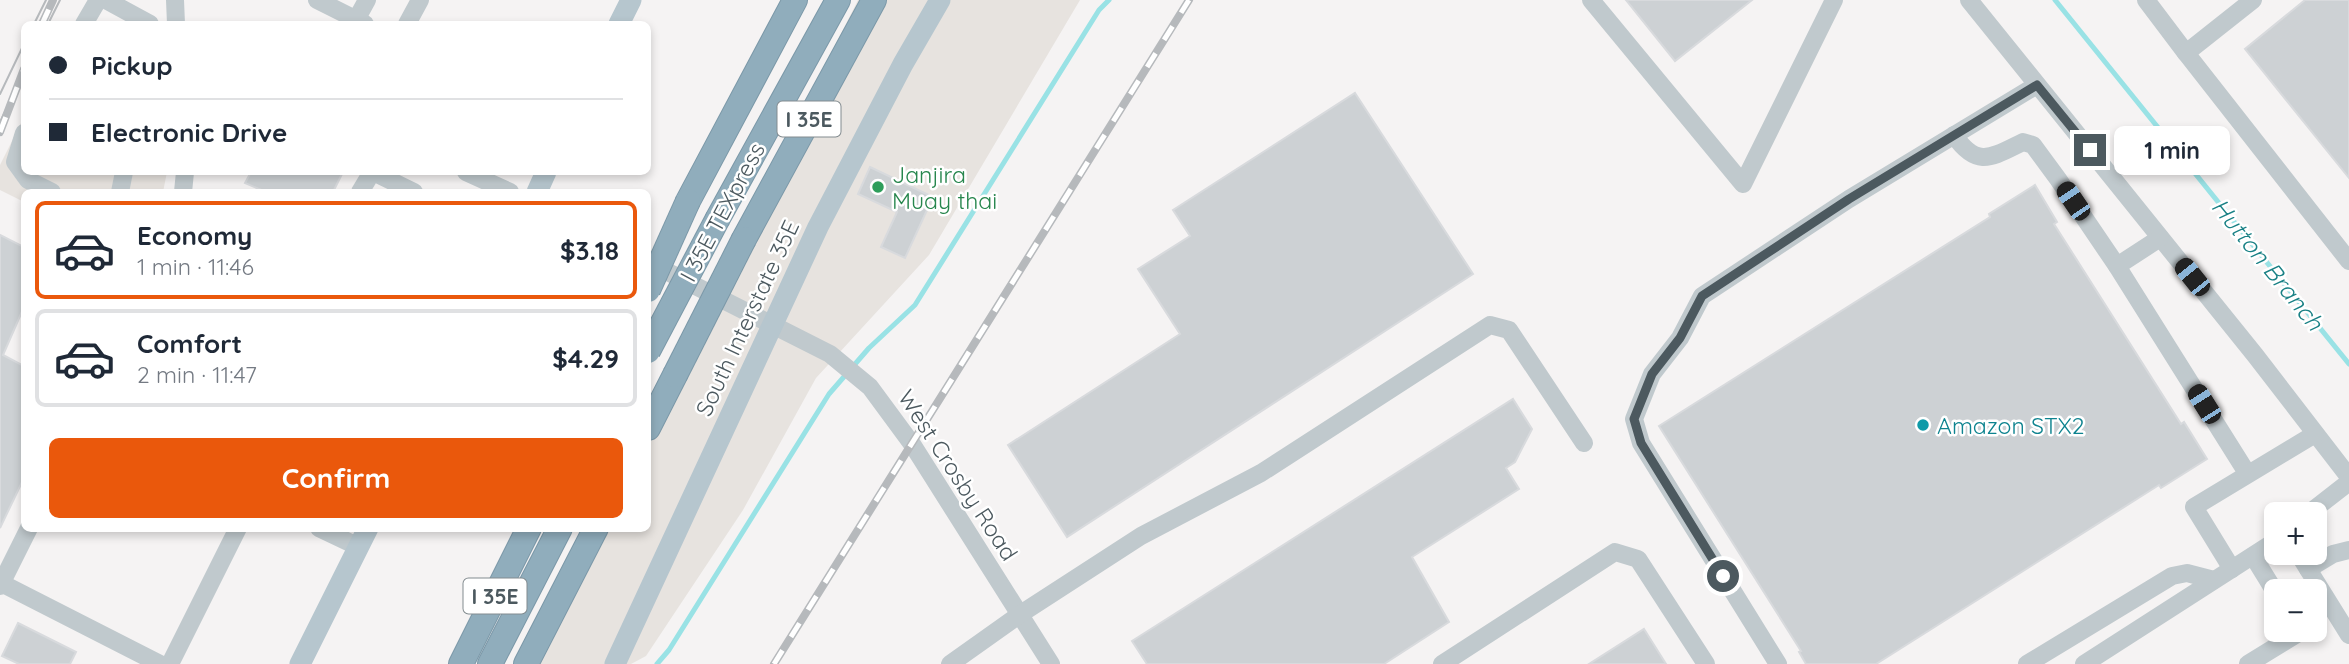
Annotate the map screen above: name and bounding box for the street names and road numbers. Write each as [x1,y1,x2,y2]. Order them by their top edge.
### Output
road number: I 35E [778,102,840,136]
street label: I 35E TEXpress [673,137,771,287]
street label: South Interstate 35E [689,215,805,421]
street label: West Crosby Road [892,384,1024,566]
road number: I 35E [463,578,526,614]

